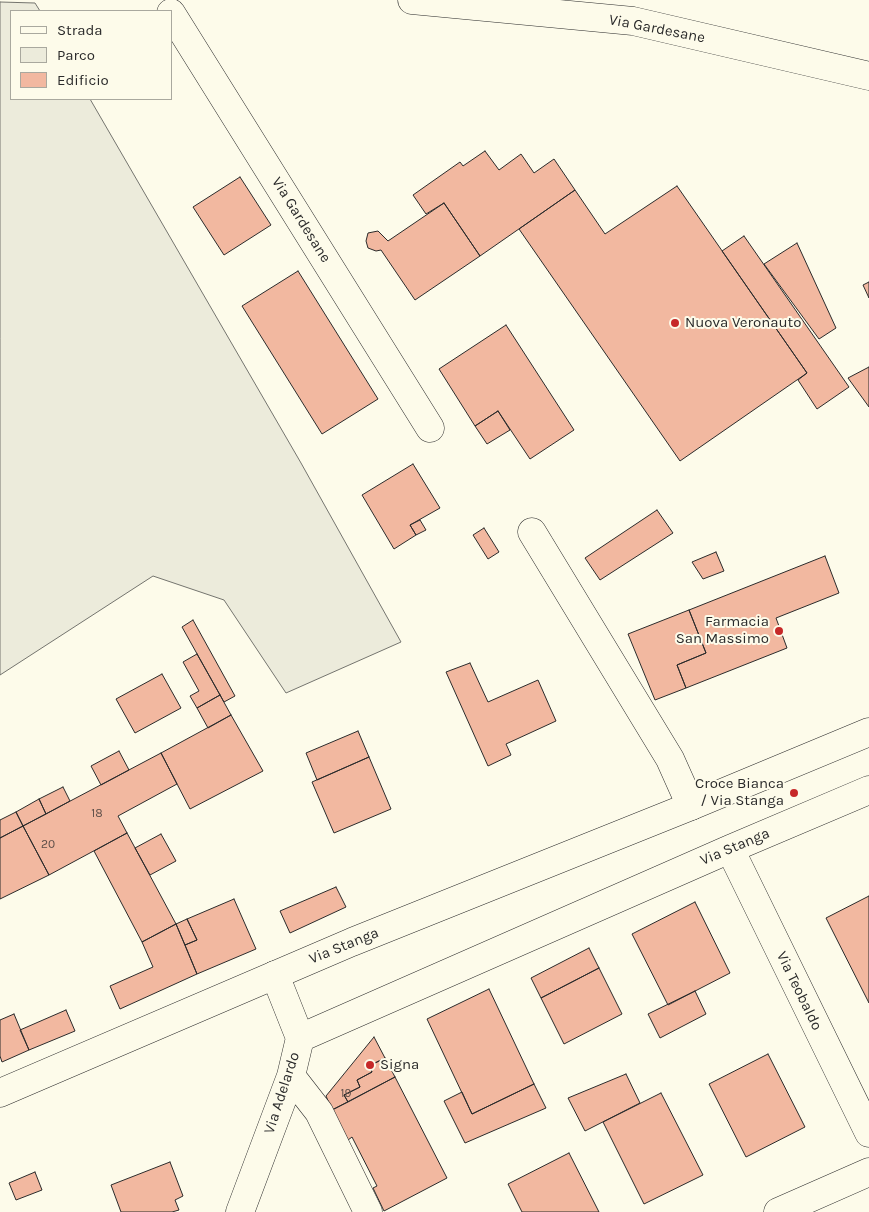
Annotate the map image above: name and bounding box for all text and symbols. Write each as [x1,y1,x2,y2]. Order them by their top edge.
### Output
legend [10,10,172,100]
street label: Via Gardesane [607,11,707,47]
text: Strada [57,21,103,39]
text: Parco [57,46,95,64]
text: Edificio [57,71,109,89]
street label: Via Gardesane [268,174,334,266]
place label: Nuova Veronauto [685,314,801,332]
marker: Nuova Veronauto [669,317,681,329]
place label: Farmacia San Massimo [676,613,769,648]
marker: Farmacia San Massimo [773,625,785,637]
place label: Croce Bianca / Via Stanga [695,775,784,810]
marker: Croce Bianca / Via Stanga [788,787,800,799]
house number: 18 [91,807,103,821]
street label: Via Stanga [698,824,772,870]
house number: 20 [41,838,55,852]
street label: Via Stanga [307,924,381,968]
street label: Via Teobaldo [772,949,826,1033]
street label: Via Adelardo [260,1050,304,1136]
place label: Signa [380,1056,419,1074]
marker: Signa [364,1059,376,1071]
house number: 19 [341,1087,351,1101]

